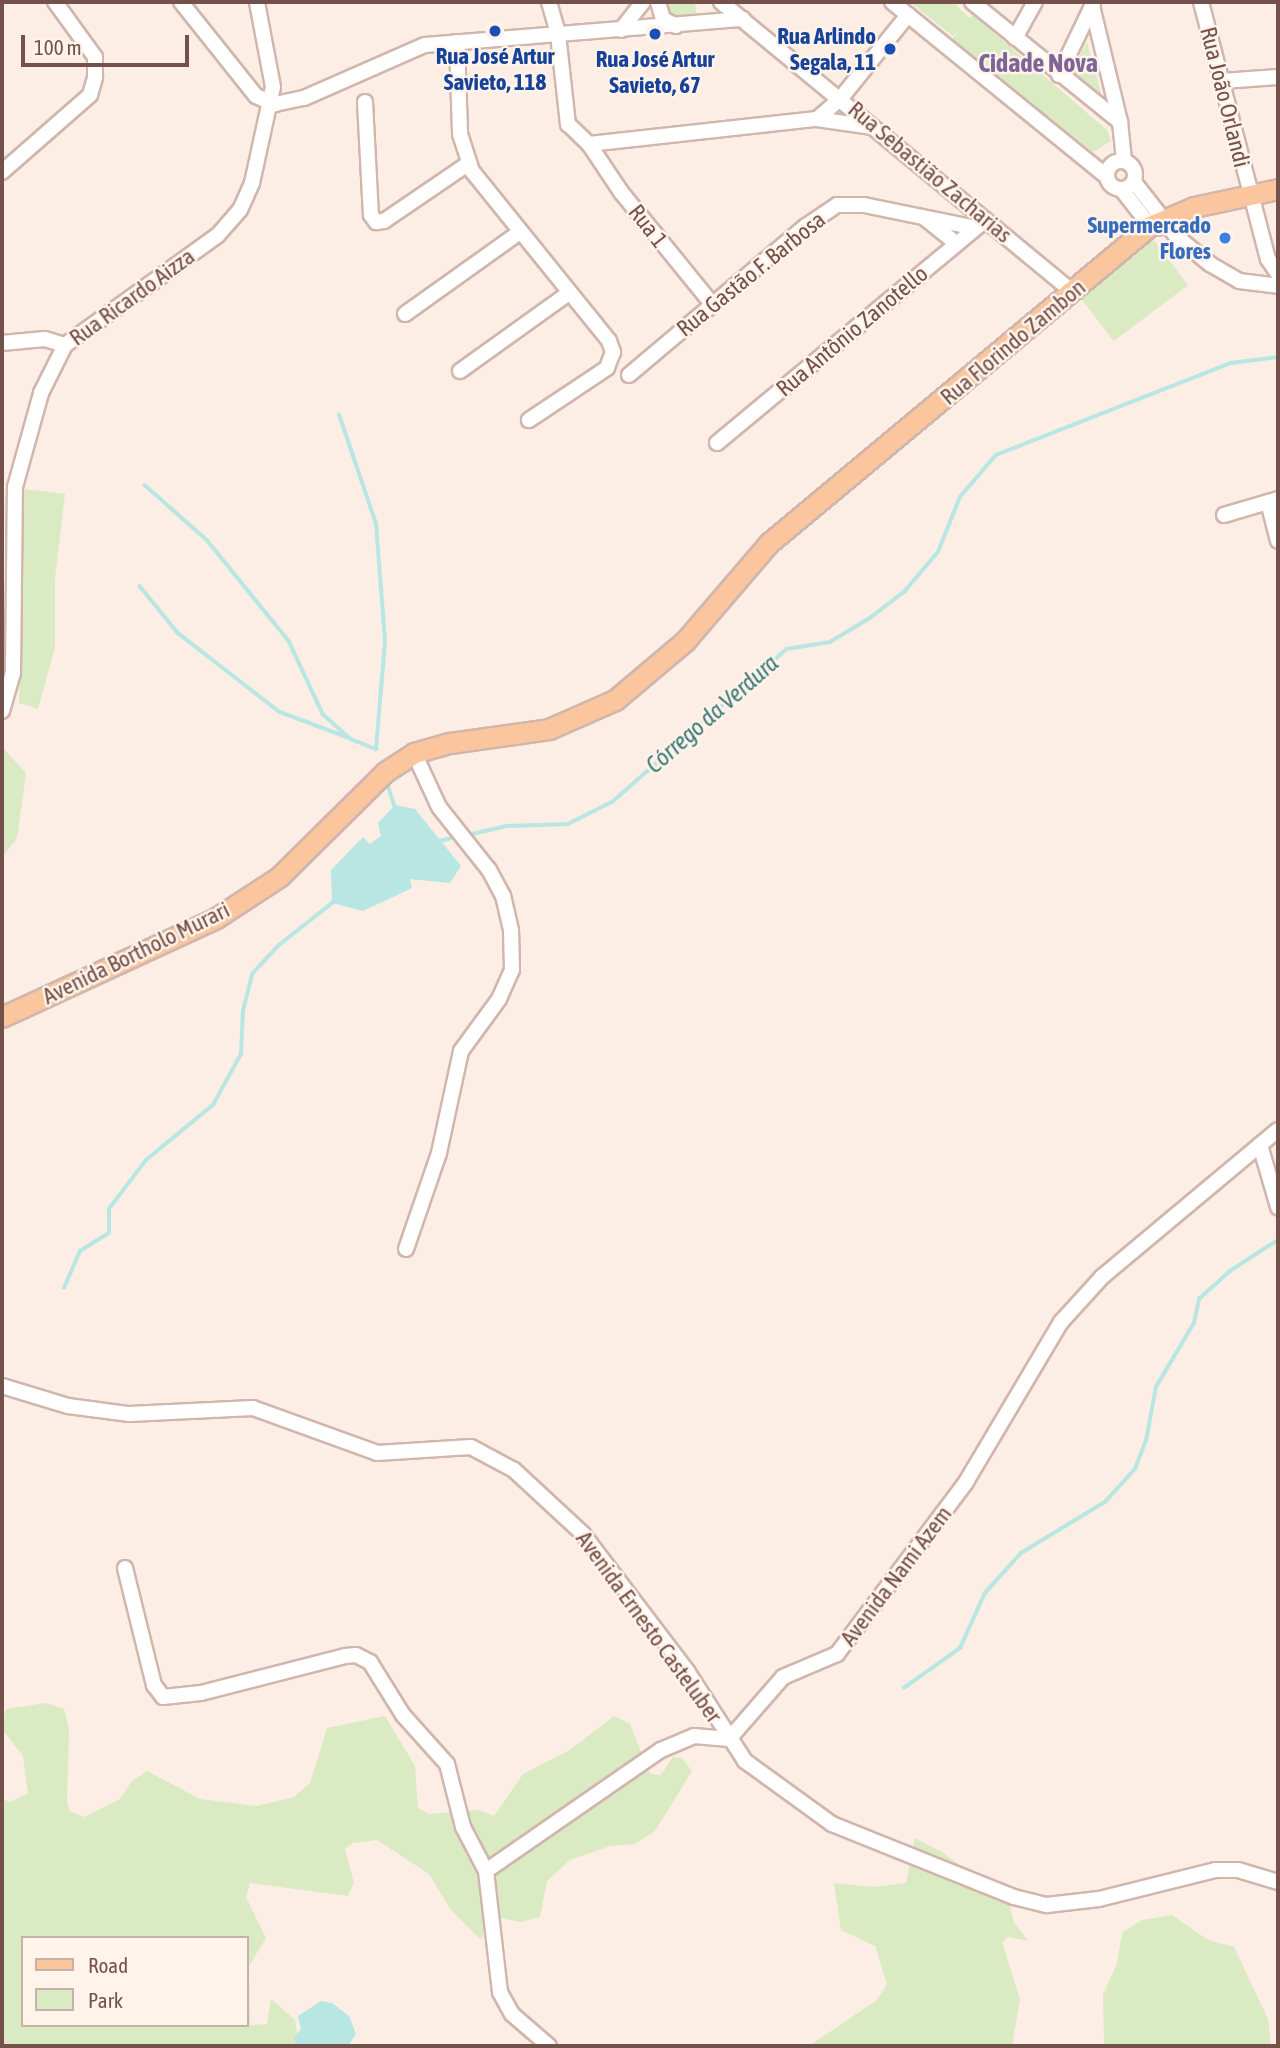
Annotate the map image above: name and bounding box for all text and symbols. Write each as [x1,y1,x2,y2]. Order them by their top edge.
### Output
scale bar [24,21,192,65]
place label: Rua Arlindo Segala, 11 [777,22,876,76]
marker: Rua José Artur Savieto, 118 [487,23,503,39]
street label: Rua João Orlandi [1194,24,1256,170]
marker: Rua José Artur Savieto, 67 [647,26,663,42]
text: 100 m [34,35,82,59]
marker: Rua Arlindo Segala, 11 [882,41,898,57]
place label: Rua José Artur Savieto, 118 [436,42,554,96]
place label: Rua José Artur Savieto, 67 [596,45,714,99]
district label: Cidade Nova [978,48,1098,80]
street label: Rua Sebastião Zacharias [843,95,1017,249]
street label: Rua 1 [623,199,673,253]
street label: Rua Gastão F. Barbosa [671,206,831,342]
place label: Supermercado Flores [1087,211,1211,265]
marker: Supermercado Flores [1217,230,1233,246]
street label: Rua Ricardo Aizza [64,242,200,352]
street label: Rua Antônio Zanotello [771,260,933,402]
street label: Rua Florindo Zambon [935,273,1091,411]
water label: Córrego da Verdura [640,649,784,779]
street label: Avenida Bortholo Murari [38,896,234,1010]
street label: Avenida Nami Azem [835,1501,957,1651]
street label: Avenida Ernesto Casteluber [570,1526,728,1728]
legend [21,1936,248,2027]
text: Road [88,1953,128,1977]
text: Park [88,1988,123,2012]

